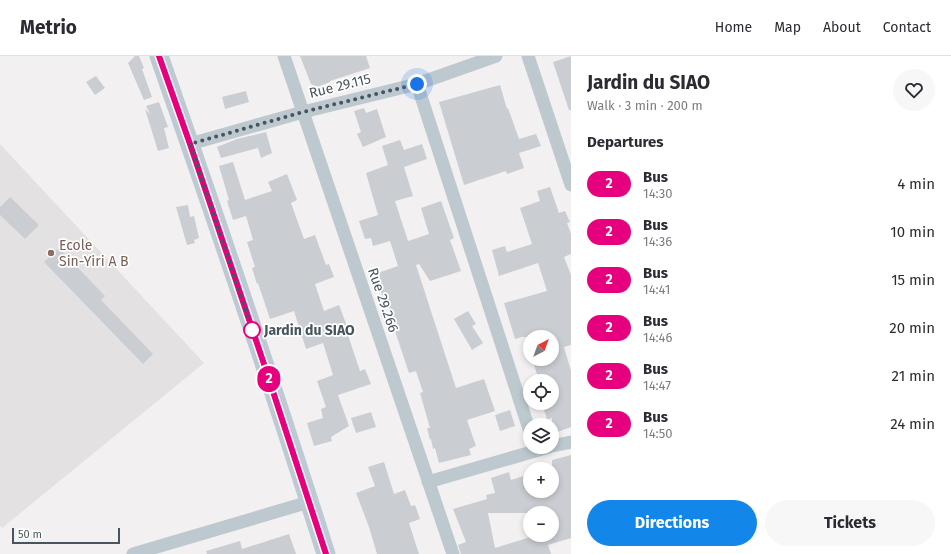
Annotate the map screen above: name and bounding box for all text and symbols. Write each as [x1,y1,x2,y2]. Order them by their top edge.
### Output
text: Metrio [20,16,77,39]
text: Home [715,19,752,36]
text: Map [774,19,801,36]
text: About [823,19,861,36]
text: Contact [883,19,931,36]
button: heart [893,69,935,111]
street label: Rue 29.115 [307,70,373,102]
text: Jardin du SIAO [587,71,710,94]
your location [407,74,427,94]
text: Walk · 3 min · 200 m [587,98,703,113]
text: Departures [587,133,664,151]
text: Bus [643,168,668,186]
text: 2 [605,175,613,192]
text: 4 min [897,175,935,193]
text: 14:30 [643,186,673,201]
text: Bus [643,216,668,234]
text: 2 [605,223,613,240]
text: 10 min [890,223,935,241]
text: 14:36 [643,234,672,249]
place label: Ecole Sin-Yiri A B [59,237,129,270]
marker: Ecole Sin-Yiri A B [46,248,56,258]
text: Bus [643,264,668,282]
street label: Rue 29.266 [364,265,402,335]
text: 2 [605,271,613,288]
text: 15 min [891,271,935,289]
text: 14:41 [643,282,670,297]
text: Bus [643,312,668,330]
text: 2 [605,319,613,336]
text: 20 min [889,319,935,337]
marker: Jardin du SIAO [243,321,261,339]
place label: Jardin du SIAO [263,322,355,339]
north arrow [523,330,559,366]
map controls [523,330,559,542]
text: 14:46 [643,330,672,345]
text: Bus [643,360,668,378]
line badge: 2 [256,366,282,392]
text: 2 [605,367,613,384]
text: 21 min [892,367,935,385]
text: 2 [265,370,273,387]
button: locate [523,374,559,410]
text: 14:47 [643,378,671,393]
text: Bus [643,408,668,426]
text: 2 [605,415,613,432]
text: 24 min [890,415,935,433]
button: layers [523,418,559,454]
text: 14:50 [643,426,672,441]
button: + [523,462,559,498]
button: Directions [587,500,757,546]
button: Tickets [765,500,935,546]
button: − [523,506,559,542]
scale bar [12,526,120,545]
text: 50 m [18,528,42,541]

